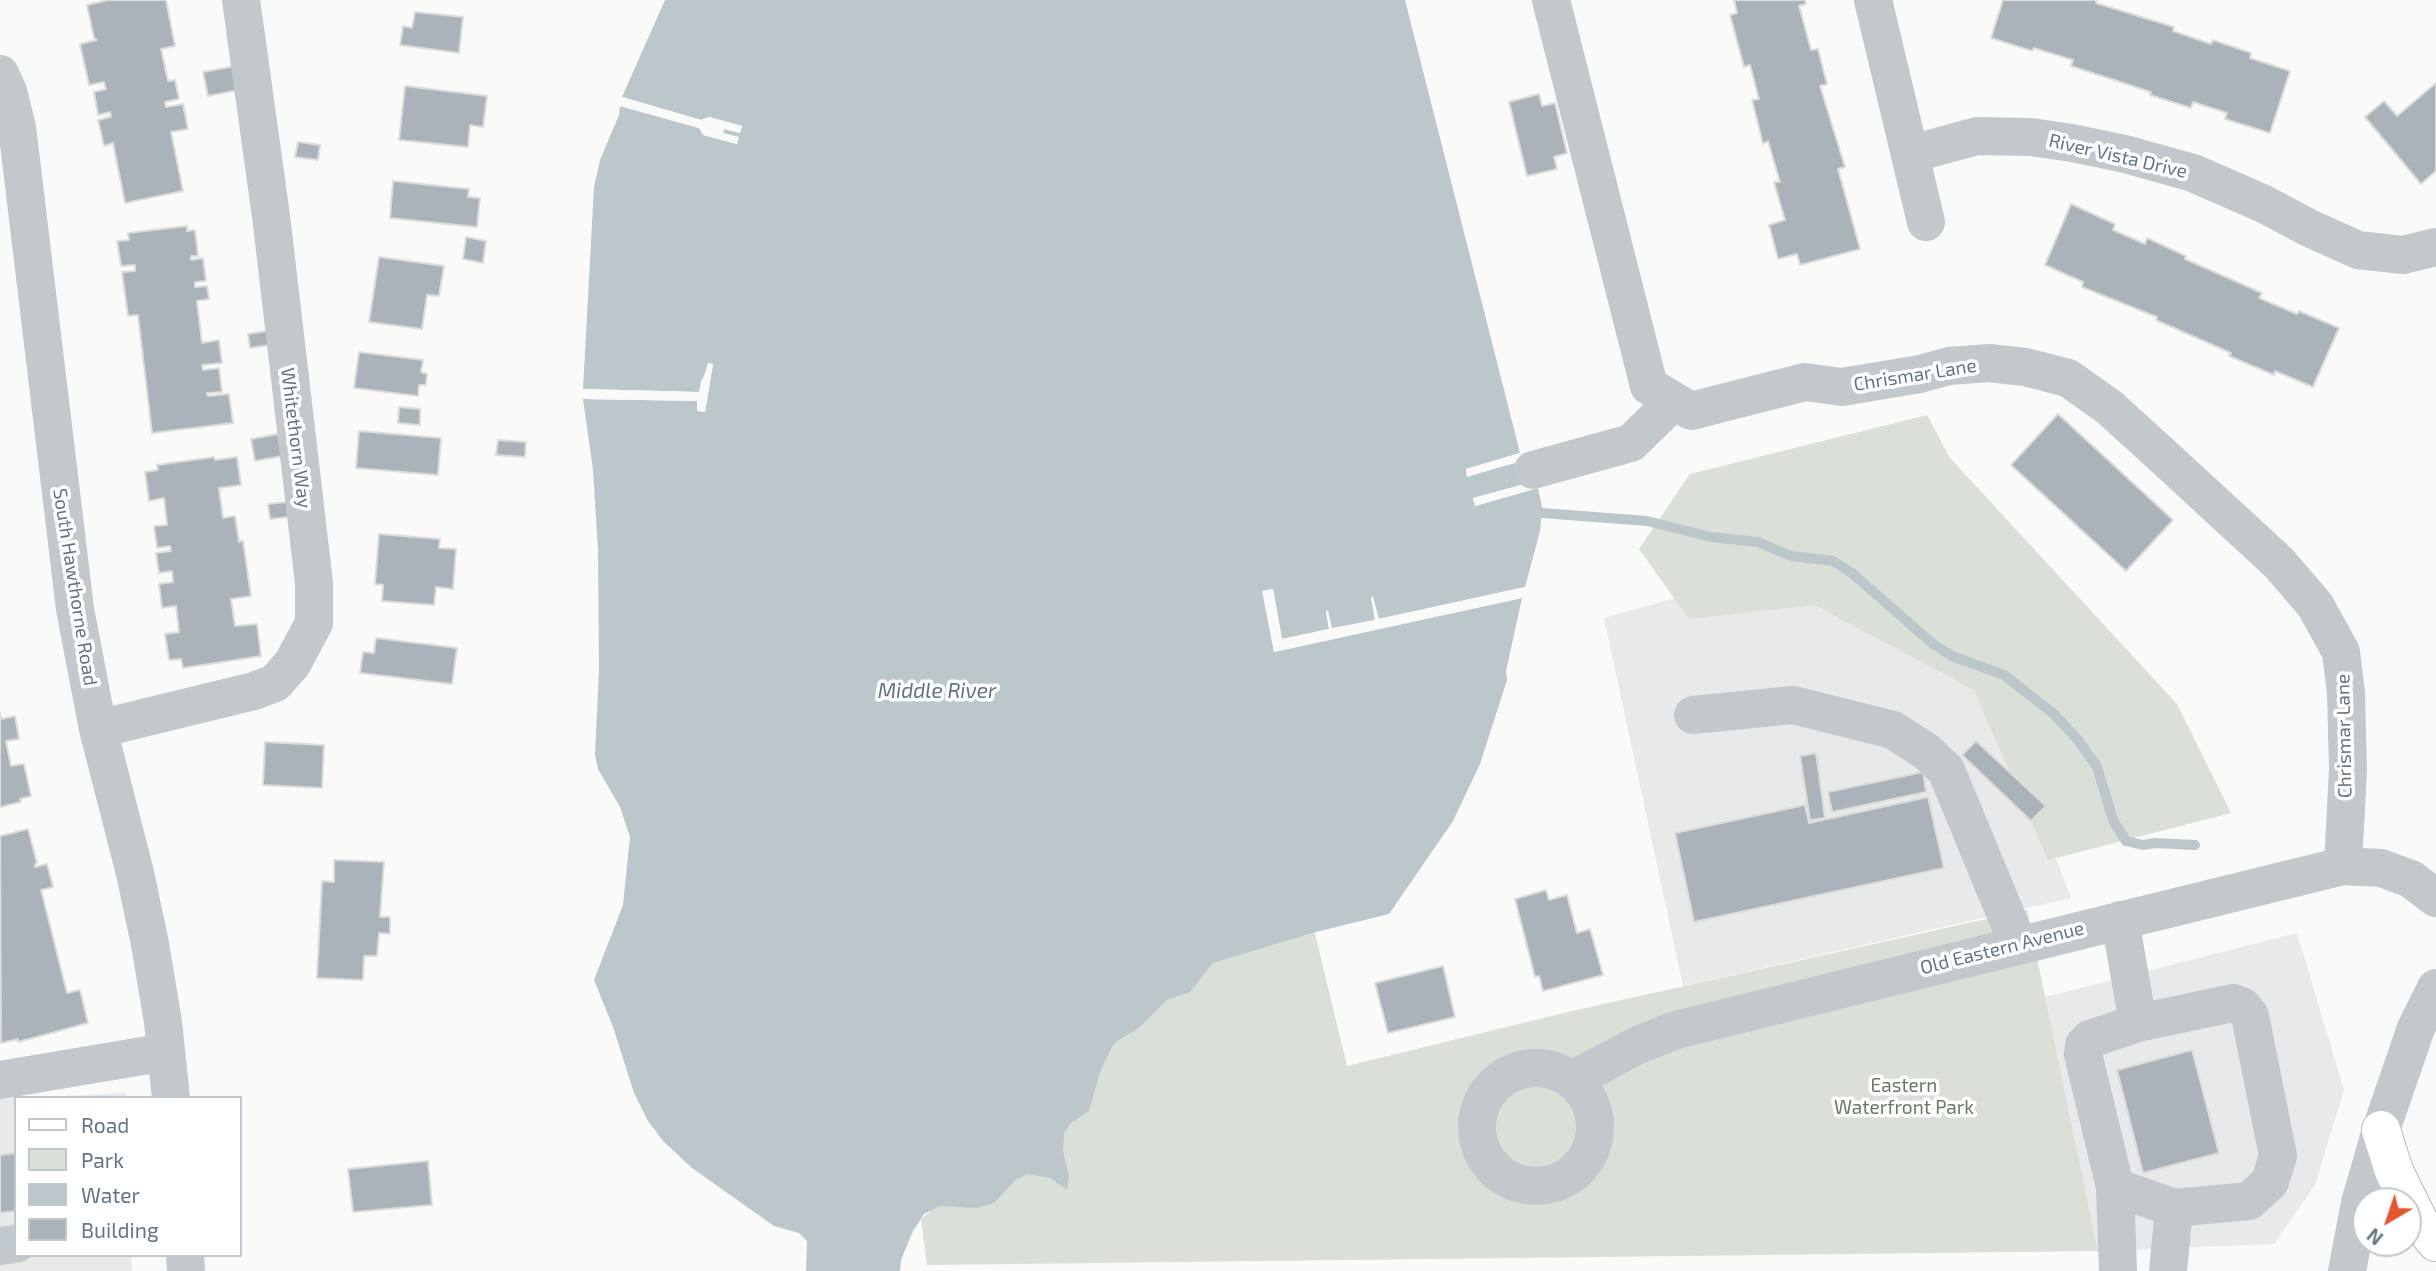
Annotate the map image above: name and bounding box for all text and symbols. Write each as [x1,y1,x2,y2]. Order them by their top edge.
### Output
street label: River Vista Drive [2047,129,2189,183]
street label: Chrismar Lane [1852,354,1978,396]
street label: Whitethorn Way [276,366,316,510]
street label: South Hawthorne Road [48,487,102,687]
street label: Chrismar Lane [2332,674,2356,798]
water label: Middle River [878,678,996,704]
street label: Old Eastern Avenue [1918,917,2086,979]
park label: Eastern Waterfront Park [1834,1075,1974,1119]
legend [14,1096,242,1257]
text: Road [81,1112,129,1137]
text: Park [81,1147,124,1172]
text: Water [81,1182,140,1207]
north arrow [2352,1187,2422,1257]
text: Building [81,1217,159,1242]
text: N [2362,1224,2387,1250]

